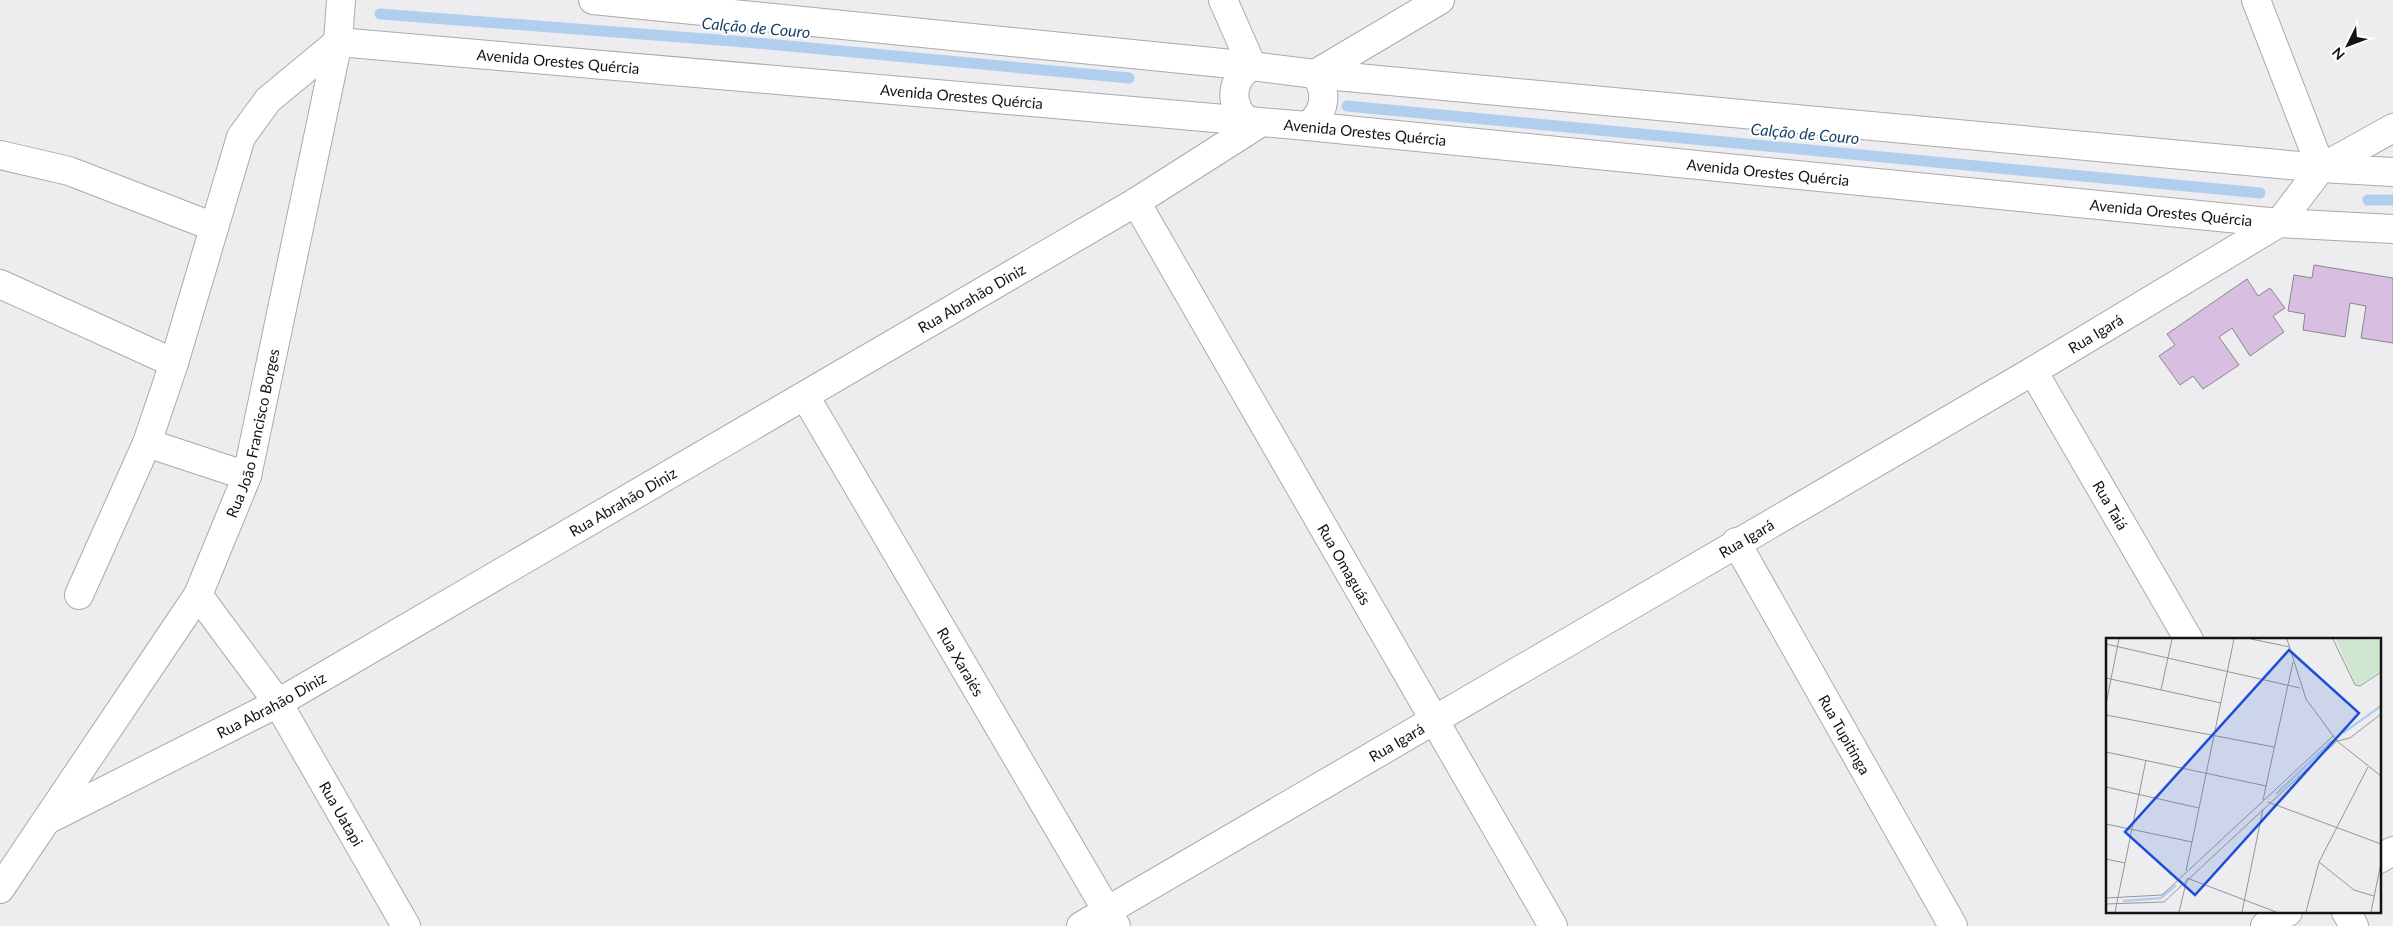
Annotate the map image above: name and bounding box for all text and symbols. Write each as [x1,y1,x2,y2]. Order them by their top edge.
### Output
water label: Calção de Couro [701,13,811,41]
north arrow [2323,20,2373,70]
text: N [2328,44,2348,64]
street label: Avenida Orestes Quércia [476,45,640,77]
street label: Avenida Orestes Quércia [880,80,1044,112]
street label: Avenida Orestes Quércia [1283,115,1447,149]
water label: Calção de Couro [1750,119,1860,147]
street label: Avenida Orestes Quércia [1686,155,1850,189]
street label: Avenida Orestes Quércia [2089,195,2253,229]
street label: Rua Abrahão Diniz [915,260,1029,336]
street label: Rua Igará [2065,310,2126,357]
street label: Rua João Francisco Borges [222,347,282,520]
street label: Rua Abrahão Diniz [566,463,680,540]
street label: Rua Taiá [2089,477,2132,533]
street label: Rua Igará [1715,515,1777,561]
street label: Rua Omaguás [1314,520,1375,608]
street label: Rua Xaraiés [934,624,988,699]
inset map [2106,638,2380,914]
street label: Rua Abrahão Diniz [214,668,329,742]
street label: Rua Tupitinga [1815,691,1874,778]
street label: Rua Igará [1366,719,1427,765]
street label: Rua Uatapi [316,778,367,849]

